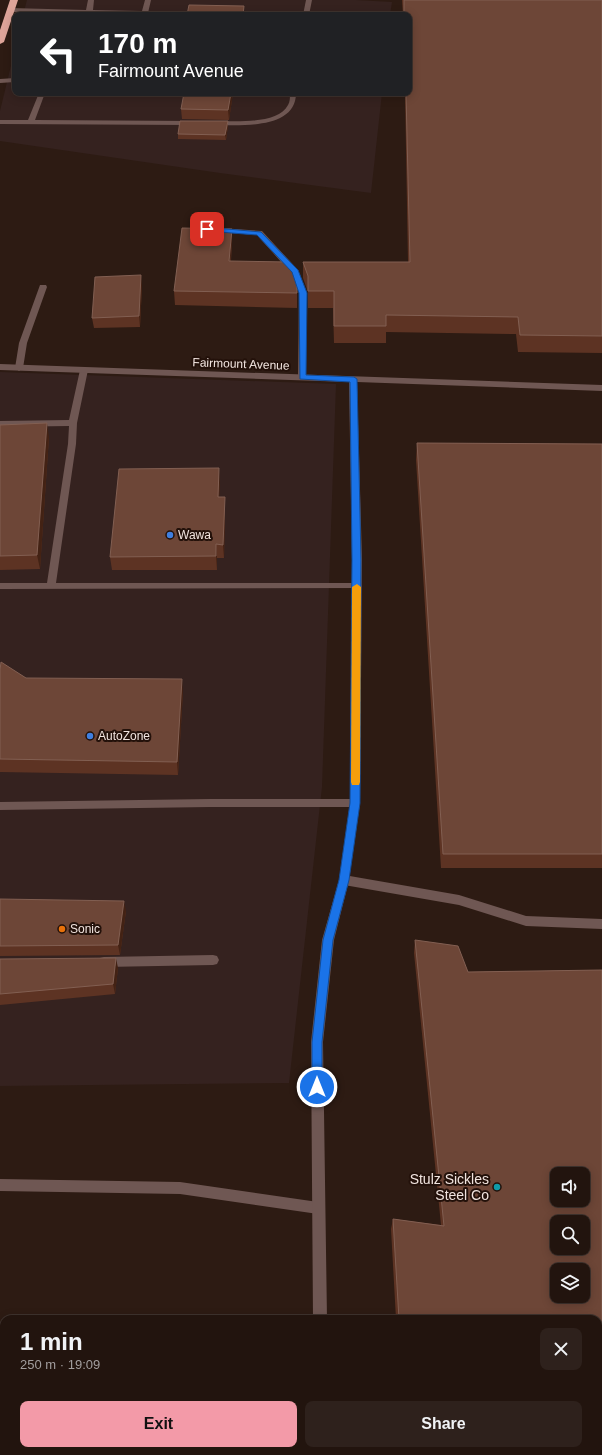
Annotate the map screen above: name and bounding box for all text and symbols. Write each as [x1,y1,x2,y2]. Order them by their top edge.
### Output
icon: left [32,28,84,80]
text: 170 m [98,28,177,59]
text: Fairmount Avenue [98,61,244,81]
pin [190,212,224,246]
icon: arrive [196,218,218,240]
street label: Fairmount Avenue [192,355,290,373]
place label: Wawa [178,528,211,542]
marker: Wawa [165,530,175,540]
place label: AutoZone [98,729,150,743]
marker: AutoZone [85,731,95,741]
place label: Sonic [70,922,100,936]
marker: Sonic [57,924,67,934]
position arrow [296,1066,338,1108]
map controls [550,1167,590,1303]
button: sound [550,1167,590,1207]
place label: Stulz Sickles Steel Co [410,1171,489,1203]
marker: Stulz Sickles Steel Co [492,1182,502,1192]
button: search [550,1215,590,1255]
button: layers [550,1263,590,1303]
text: 1 min [20,1328,83,1355]
button: close [540,1328,582,1370]
text: 250 m · 19:09 [20,1357,100,1372]
button: Exit [20,1401,297,1447]
button: Share [305,1401,582,1447]

